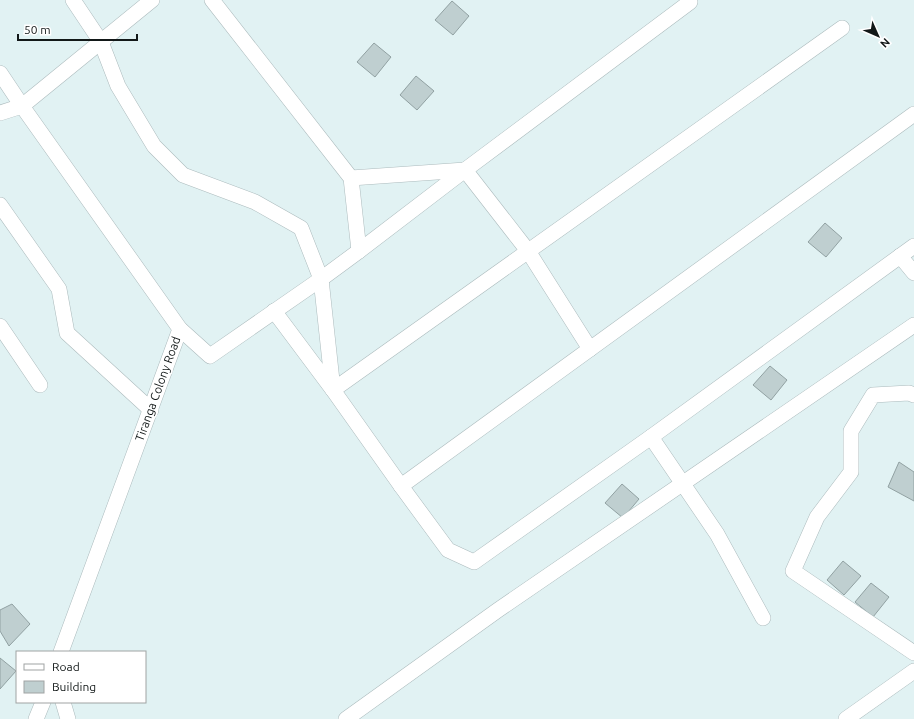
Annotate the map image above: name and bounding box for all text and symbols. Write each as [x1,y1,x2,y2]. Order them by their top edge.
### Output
scale bar [18,16,137,42]
north arrow [858,16,898,56]
text: 50 m [24,23,51,36]
text: N [878,36,892,50]
street label: Tiranga Colony Road [132,335,183,443]
legend [16,651,146,703]
text: Road [52,660,80,673]
text: Building [52,680,96,693]

